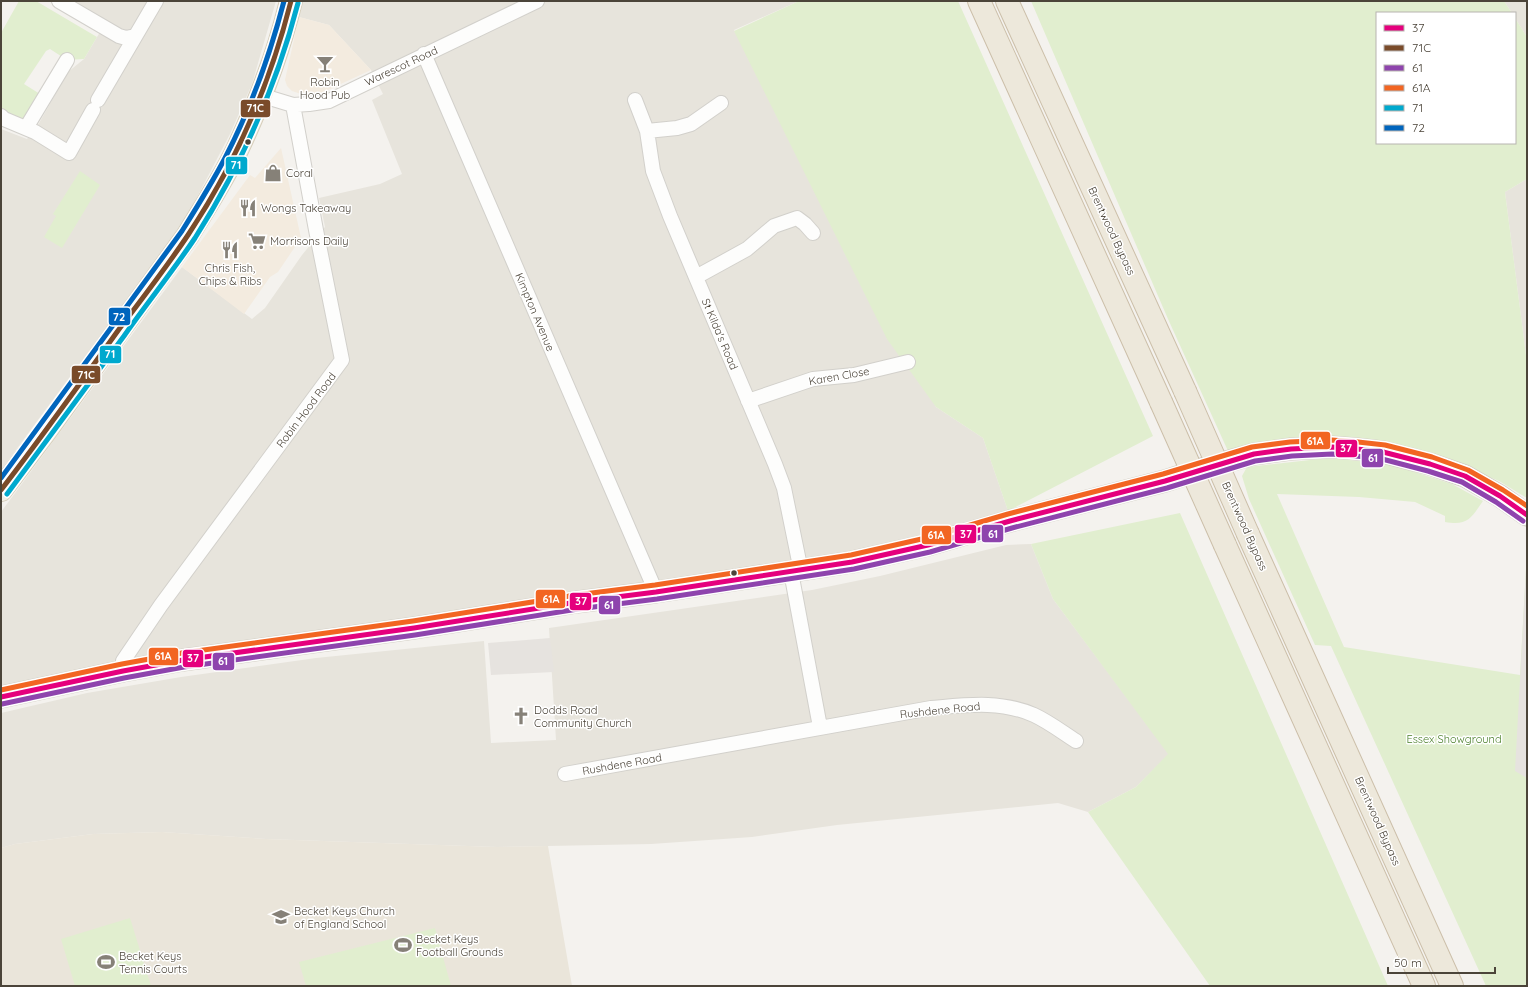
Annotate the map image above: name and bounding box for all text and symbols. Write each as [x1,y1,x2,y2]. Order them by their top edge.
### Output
legend [1376,12,1516,144]
text: 37 [1412,20,1424,35]
text: 71C [1412,40,1431,55]
street label: Warescot Road [362,43,440,89]
bar icon: Robin Hood Pub [315,54,335,74]
text: 61 [1412,60,1423,75]
place label: Robin Hood Pub [300,75,350,102]
text: 61A [1412,80,1431,95]
line badge: 71C [240,99,271,118]
text: 71 [1412,100,1423,115]
text: 71C [246,101,264,115]
text: 72 [1412,120,1425,135]
unlabelled marker [243,137,253,147]
line badge: 71 [225,156,248,175]
text: 71 [231,158,241,172]
shop icon: Coral [263,163,283,183]
place label: Coral [286,166,313,180]
street label: Brentwood Bypass [1085,184,1139,278]
restaurant icon: Wongs Takeaway [238,198,258,218]
place label: Wongs Takeaway [261,201,351,215]
supermarket icon: Morrisons Daily [247,231,267,251]
place label: Morrisons Daily [270,234,348,248]
restaurant icon: Chris Fish, Chips & Ribs [220,240,240,260]
place label: Chris Fish, Chips & Ribs [199,261,261,288]
street label: Kimpton Avenue [512,271,558,353]
street label: St Kilda's Road [699,296,741,372]
line badge: 72 [108,307,131,326]
text: 72 [113,310,125,324]
line badge: 71 [99,345,122,364]
text: 71 [105,347,115,361]
street label: Karen Close [808,364,870,388]
line badge: 71C [71,365,101,384]
text: 71C [77,368,95,382]
street label: Robin Hood Road [273,370,339,450]
line badge: 61A [1300,431,1331,450]
text: 61A [1306,434,1324,448]
line badge: 37 [1335,439,1358,458]
text: 37 [1340,441,1352,455]
line badge: 61 [1361,448,1384,468]
text: 61 [1368,451,1378,465]
street label: Brentwood Bypass [1219,479,1271,573]
line badge: 37 [954,524,977,544]
line badge: 61 [981,524,1004,543]
line badge: 61A [921,525,952,545]
text: 37 [960,527,972,541]
text: 61 [988,527,998,541]
text: 61A [927,528,945,542]
unlabelled marker [729,568,739,578]
line badge: 61A [535,589,566,609]
text: 61A [542,592,560,606]
line badge: 37 [569,592,592,611]
text: 37 [575,594,587,608]
line badge: 61 [598,595,621,615]
text: 61 [604,598,614,612]
line badge: 61A [148,647,179,666]
text: 61A [154,649,172,663]
line badge: 37 [182,649,204,668]
text: 37 [187,651,199,665]
line badge: 61 [212,652,235,671]
text: 61 [218,654,228,668]
street label: Rushdene Road [899,699,981,721]
place label: Dodds Road Community Church [534,703,631,730]
church icon: Dodds Road Community Church [511,706,531,726]
park label: Essex Showground [1406,732,1502,746]
street label: Rushdene Road [581,750,663,778]
street label: Brentwood Bypass [1352,774,1404,868]
place label: Becket Keys Church of England School [294,904,395,931]
school or university icon: Becket Keys Church of England School [271,907,291,927]
place label: Becket Keys Football Grounds [416,932,503,959]
sports icon: Becket Keys Football Grounds [393,935,413,955]
place label: Becket Keys Tennis Courts [119,949,187,976]
scale bar [1388,949,1495,975]
sports icon: Becket Keys Tennis Courts [96,952,116,972]
text: 50 m [1394,955,1422,970]

